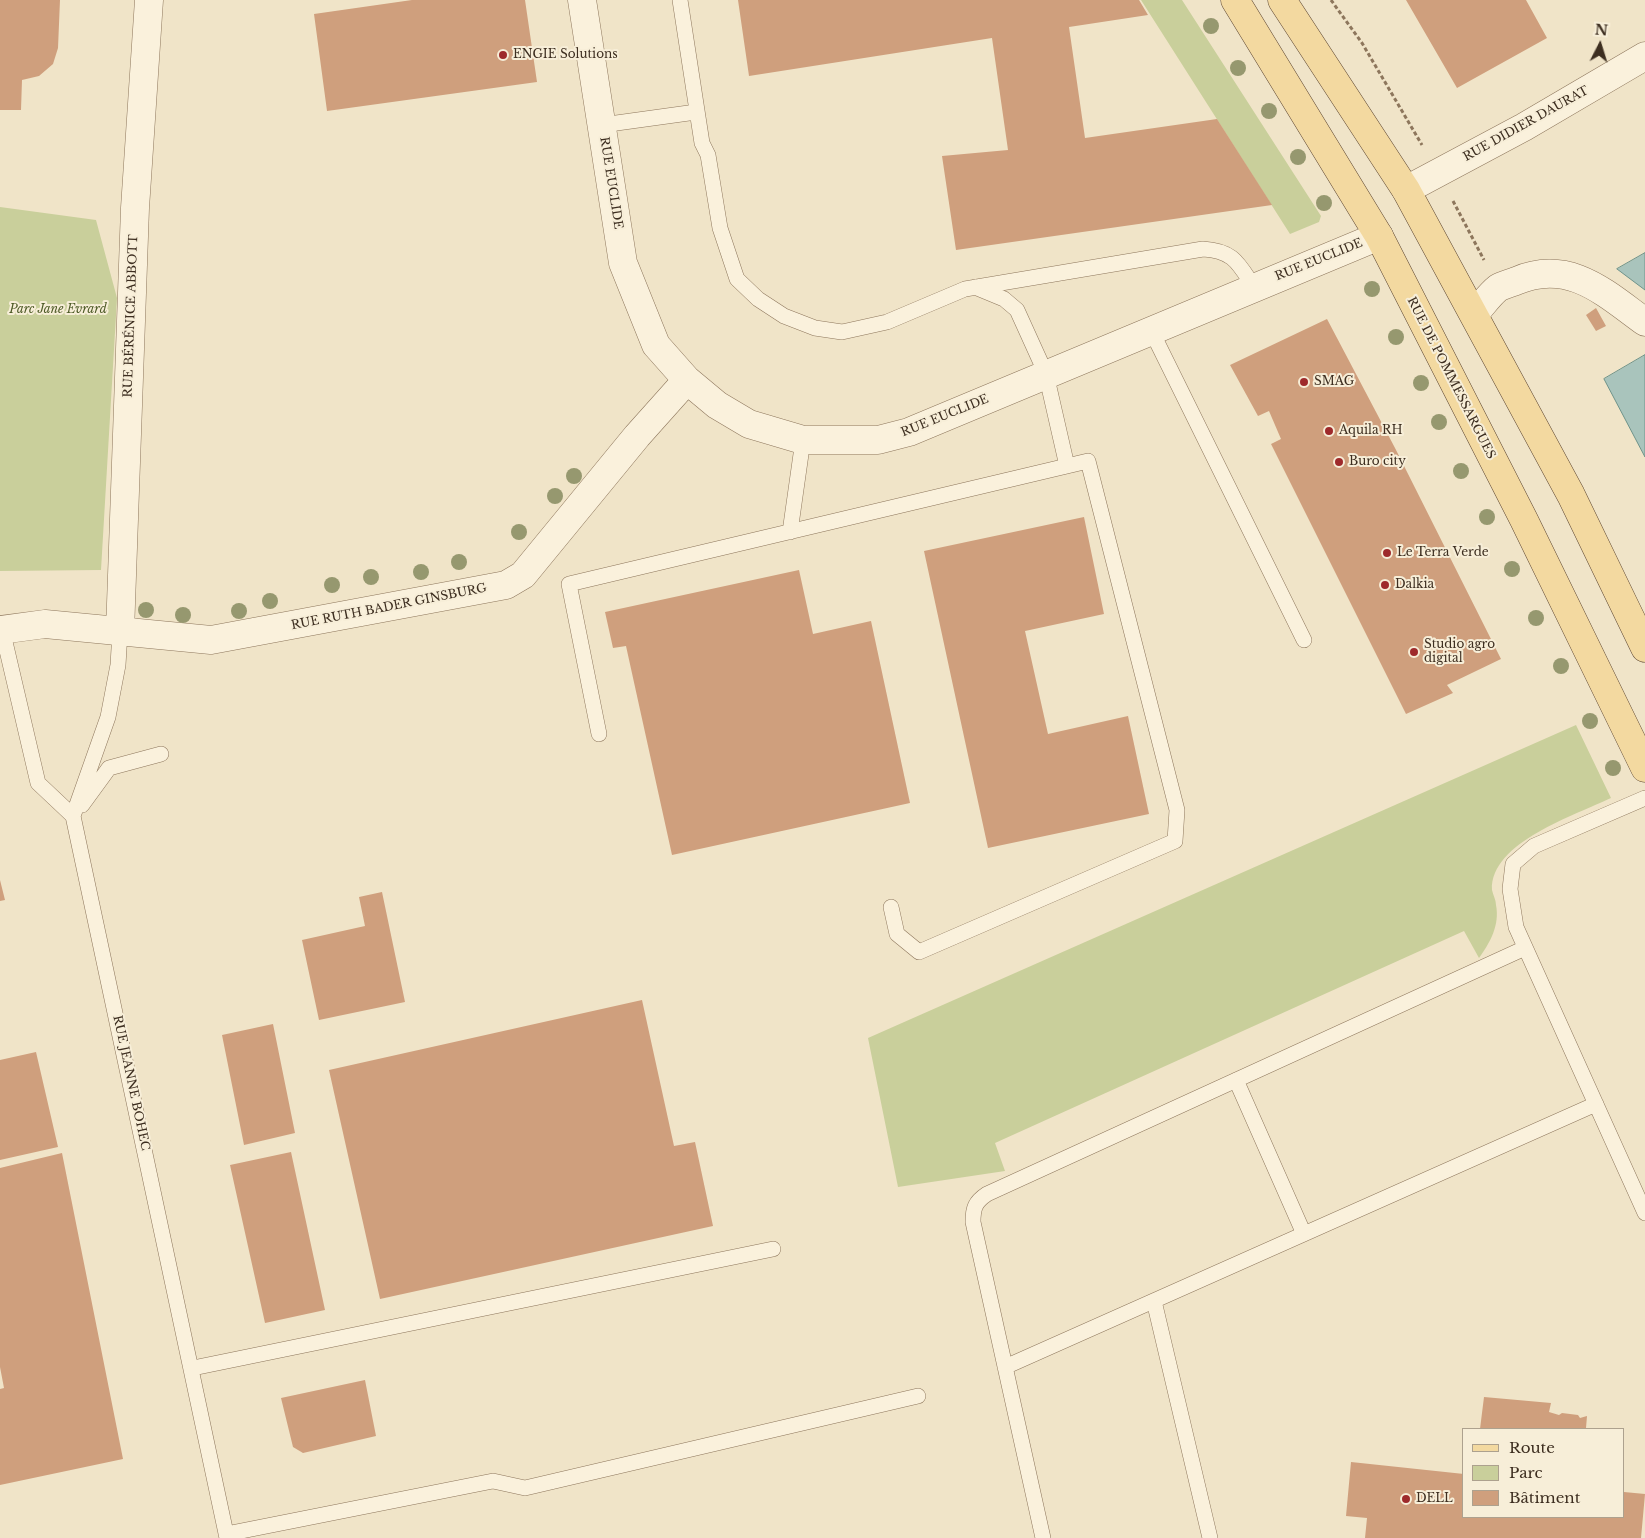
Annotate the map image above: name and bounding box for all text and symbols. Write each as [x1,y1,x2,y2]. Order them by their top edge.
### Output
north arrow [1575,20,1625,70]
text: N [1594,21,1609,40]
place label: ENGIE Solutions [513,48,618,62]
marker: ENGIE Solutions [497,49,509,61]
street label: RUE DIDIER DAURAT [1461,84,1591,164]
street label: RUE EUCLIDE [597,136,625,230]
street label: RUE BÉRÉNICE ABBOTT [121,234,141,398]
street label: RUE EUCLIDE [1273,236,1365,284]
street label: RUE DE POMMESSARGUES [1404,295,1498,461]
park label: Parc Jane Evrard [9,303,107,317]
place label: SMAG [1314,375,1354,389]
marker: SMAG [1298,376,1310,388]
street label: RUE EUCLIDE [899,392,991,440]
place label: Aquila RH [1339,424,1403,438]
marker: Aquila RH [1323,425,1335,437]
place label: Buro city [1349,455,1406,469]
marker: Buro city [1333,456,1345,468]
place label: Le Terra Verde [1397,546,1489,560]
marker: Le Terra Verde [1381,547,1393,559]
place label: Dalkia [1395,578,1434,592]
marker: Dalkia [1379,579,1391,591]
street label: RUE RUTH BADER GINSBURG [290,581,488,633]
place label: Studio agro digital [1424,638,1495,666]
marker: Studio agro digital [1408,646,1420,658]
street label: RUE JEANNE BOHEC [110,1014,152,1152]
legend [1462,1428,1625,1518]
text: Route [1509,1438,1555,1457]
text: Parc [1509,1463,1542,1482]
text: Bâtiment [1509,1488,1580,1507]
place label: DELL [1416,1492,1453,1506]
marker: DELL [1400,1493,1412,1505]

